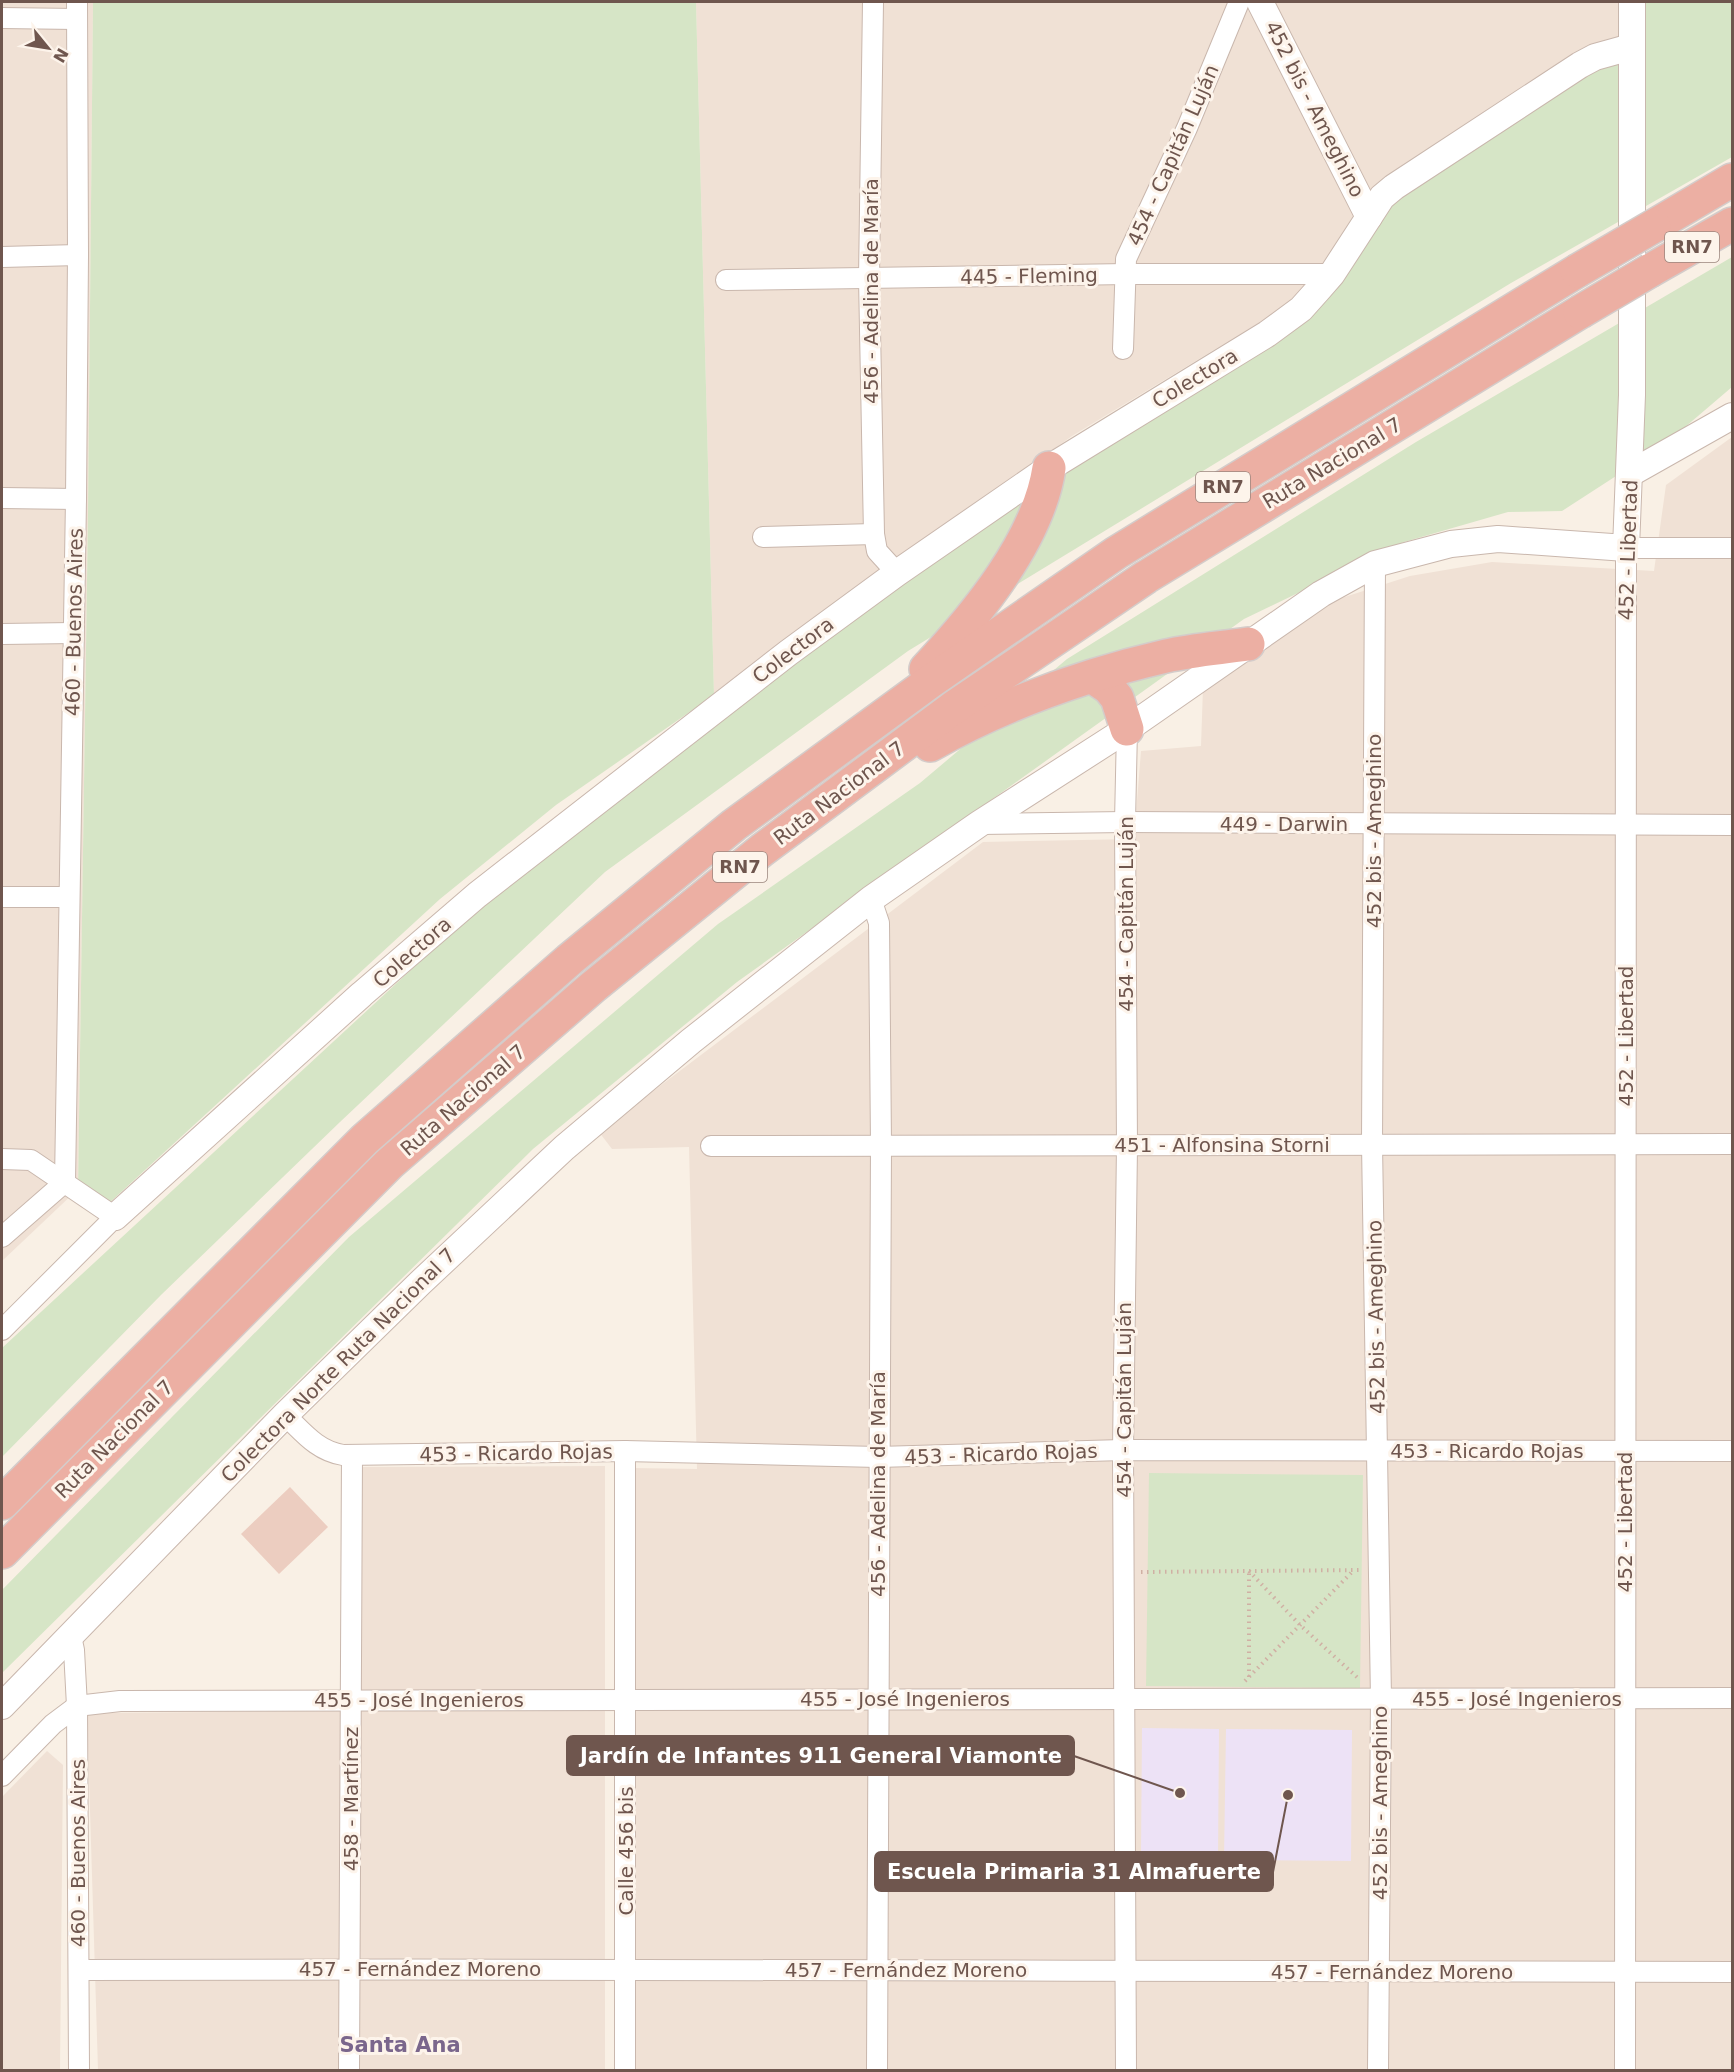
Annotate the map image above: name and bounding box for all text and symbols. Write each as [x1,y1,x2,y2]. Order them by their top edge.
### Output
street label: 452 bis - Ameghino [1260,17,1370,201]
north arrow [18,18,78,78]
text: N [49,45,72,66]
street label: 454 - Capitán Luján [1122,61,1224,249]
street label: 456 - Adelina de María [859,178,883,404]
road number: RN7 [1665,232,1719,262]
street label: 445 - Fleming [960,263,1098,289]
street label: Colectora [1148,343,1242,413]
street label: Ruta Nacional 7 [1258,412,1406,514]
road number: RN7 [1196,472,1250,502]
street label: 452 - Libertad [1614,479,1642,621]
street label: 460 - Buenos Aires [60,528,88,716]
street label: Colectora [748,612,838,688]
street label: 452 bis - Ameghino [1362,734,1386,928]
street label: Ruta Nacional 7 [769,736,909,850]
street label: 449 - Darwin [1220,812,1348,836]
street label: 454 - Capitán Luján [1114,816,1138,1012]
road number: RN7 [713,852,767,882]
street label: Colectora [368,912,456,992]
street label: 452 - Libertad [1614,966,1638,1106]
street label: Ruta Nacional 7 [396,1039,530,1161]
street label: 451 - Alfonsina Storni [1114,1133,1330,1157]
street label: 452 bis - Ameghino [1362,1220,1390,1414]
street label: Colectora Norte Ruta Nacional 7 [216,1243,460,1487]
street label: 454 - Capitán Luján [1112,1302,1136,1498]
street label: 456 - Adelina de María [866,1371,890,1597]
street label: Ruta Nacional 7 [50,1375,178,1503]
street label: 453 - Ricardo Rojas [419,1439,613,1467]
street label: 453 - Ricardo Rojas [904,1439,1098,1469]
street label: 453 - Ricardo Rojas [1390,1439,1584,1463]
street label: 452 - Libertad [1613,1452,1637,1592]
street label: 455 - José Ingenieros [800,1687,1010,1711]
street label: 455 - José Ingenieros [1412,1687,1622,1711]
street label: 455 - José Ingenieros [314,1688,524,1712]
street label: 452 bis - Ameghino [1368,1706,1392,1900]
street label: 458 - Martínez [339,1727,363,1871]
callout: Jardín de Infantes 911 General Viamonte [567,1736,1074,1775]
text: Jardín de Infantes 911 General Viamonte [578,1744,1062,1768]
street label: 460 - Buenos Aires [66,1759,90,1947]
street label: Calle 456 bis [614,1786,638,1916]
callout: Escuela Primaria 31 Almafuerte [875,1852,1273,1891]
text: Escuela Primaria 31 Almafuerte [887,1860,1261,1884]
street label: 457 - Fernández Moreno [299,1957,541,1981]
street label: 457 - Fernández Moreno [785,1958,1027,1982]
street label: 457 - Fernández Moreno [1271,1960,1513,1984]
district label: Santa Ana [339,2033,461,2057]

